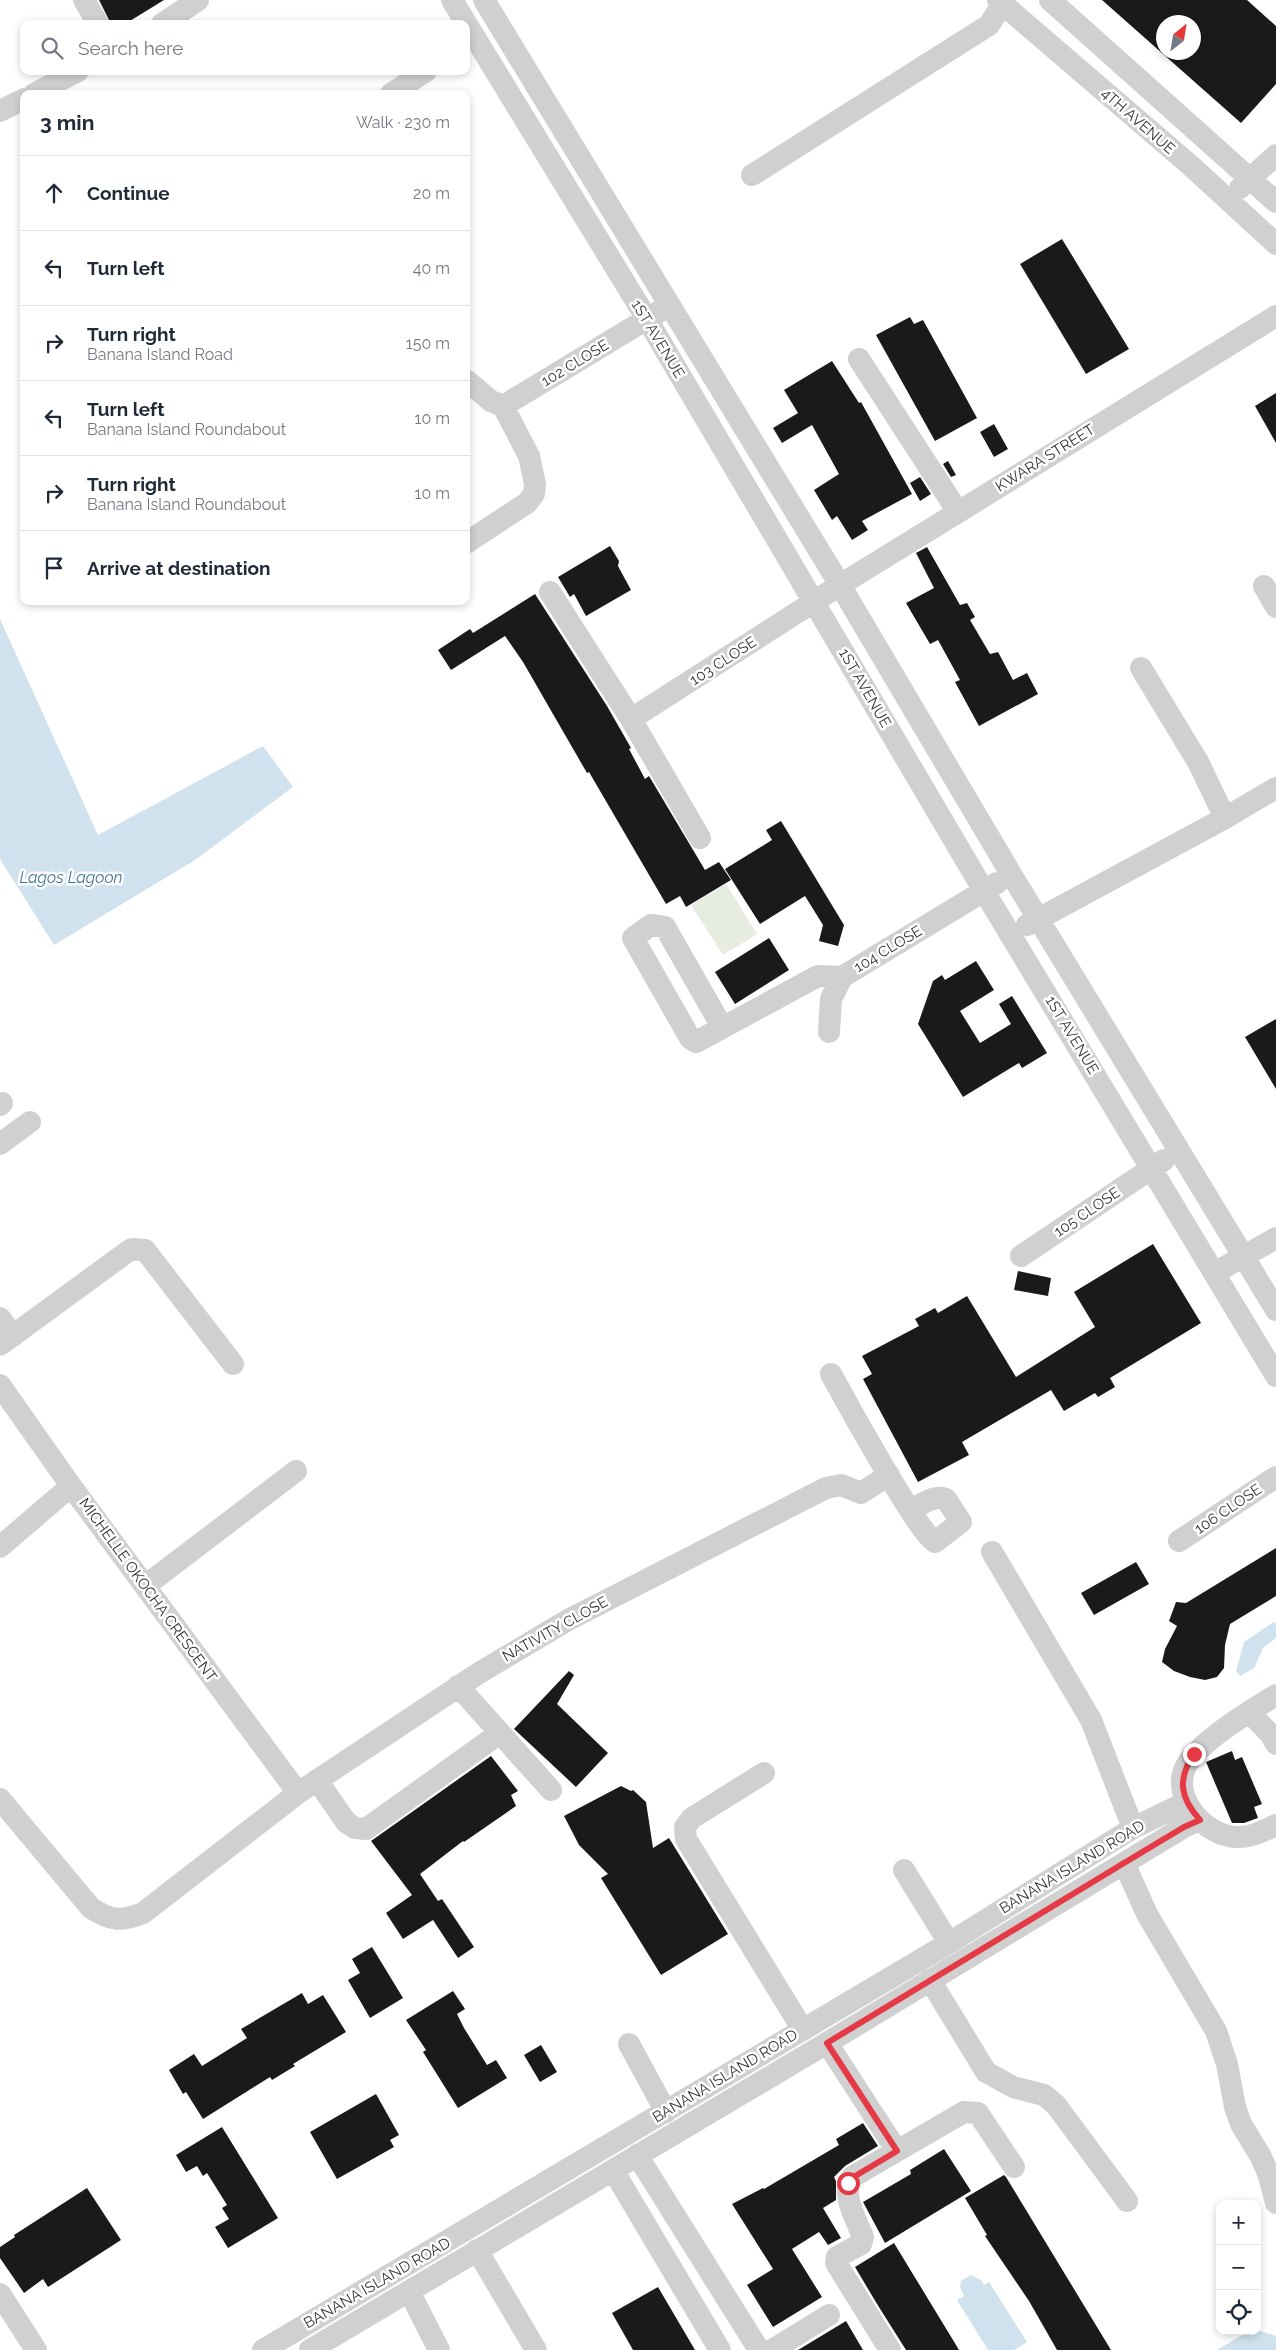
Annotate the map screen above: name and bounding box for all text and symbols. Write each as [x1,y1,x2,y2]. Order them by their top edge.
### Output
north arrow [1156,15,1201,60]
search box [20,20,470,75]
icon: search [38,34,66,62]
text: Search here [78,37,184,59]
street label: 4TH AVENUE [1098,84,1178,158]
text: 3 min [40,110,94,135]
text: Walk · 230 m [356,113,450,132]
icon: ahead [40,179,68,207]
text: Continue [87,182,170,204]
text: 20 m [413,184,450,203]
icon: left [40,254,68,282]
text: Turn left [87,257,164,279]
text: 40 m [413,259,450,278]
street label: 1ST AVENUE [628,297,688,381]
text: Turn right [87,323,176,345]
icon: right [40,329,68,357]
text: 150 m [406,334,450,353]
street label: 102 CLOSE [538,336,612,390]
text: Banana Island Road [87,345,233,364]
text: Turn left [87,398,164,420]
icon: left [40,404,68,432]
text: 10 m [415,409,450,428]
text: Banana Island Roundabout [87,420,286,439]
street label: KWARA STREET [992,420,1098,496]
text: Turn right [87,473,176,495]
icon: right [40,479,68,507]
text: 10 m [415,484,450,503]
text: Banana Island Roundabout [87,495,286,514]
icon: arrive [40,554,68,582]
text: Arrive at destination [87,557,271,579]
street label: 103 CLOSE [686,633,760,689]
street label: 1ST AVENUE [835,645,895,731]
water label: Lagos Lagoon [19,868,123,887]
street label: 104 CLOSE [851,922,925,976]
street label: 1ST AVENUE [1042,993,1102,1077]
street label: 105 CLOSE [1051,1183,1123,1241]
street label: 106 CLOSE [1191,1480,1265,1538]
street label: MICHELLE OKOCHA CRESCENT [75,1495,221,1685]
street label: NATIVITY CLOSE [499,1593,611,1665]
route end [1183,1743,1206,1766]
street label: BANANA ISLAND ROAD [996,1816,1148,1917]
street label: BANANA ISLAND ROAD [649,2025,801,2126]
route start [837,2172,860,2195]
map controls [1216,2200,1261,2335]
button: + [1216,2200,1261,2245]
street label: BANANA ISLAND ROAD [301,2234,454,2332]
button: − [1216,2245,1261,2290]
button: locate [1216,2290,1261,2335]

